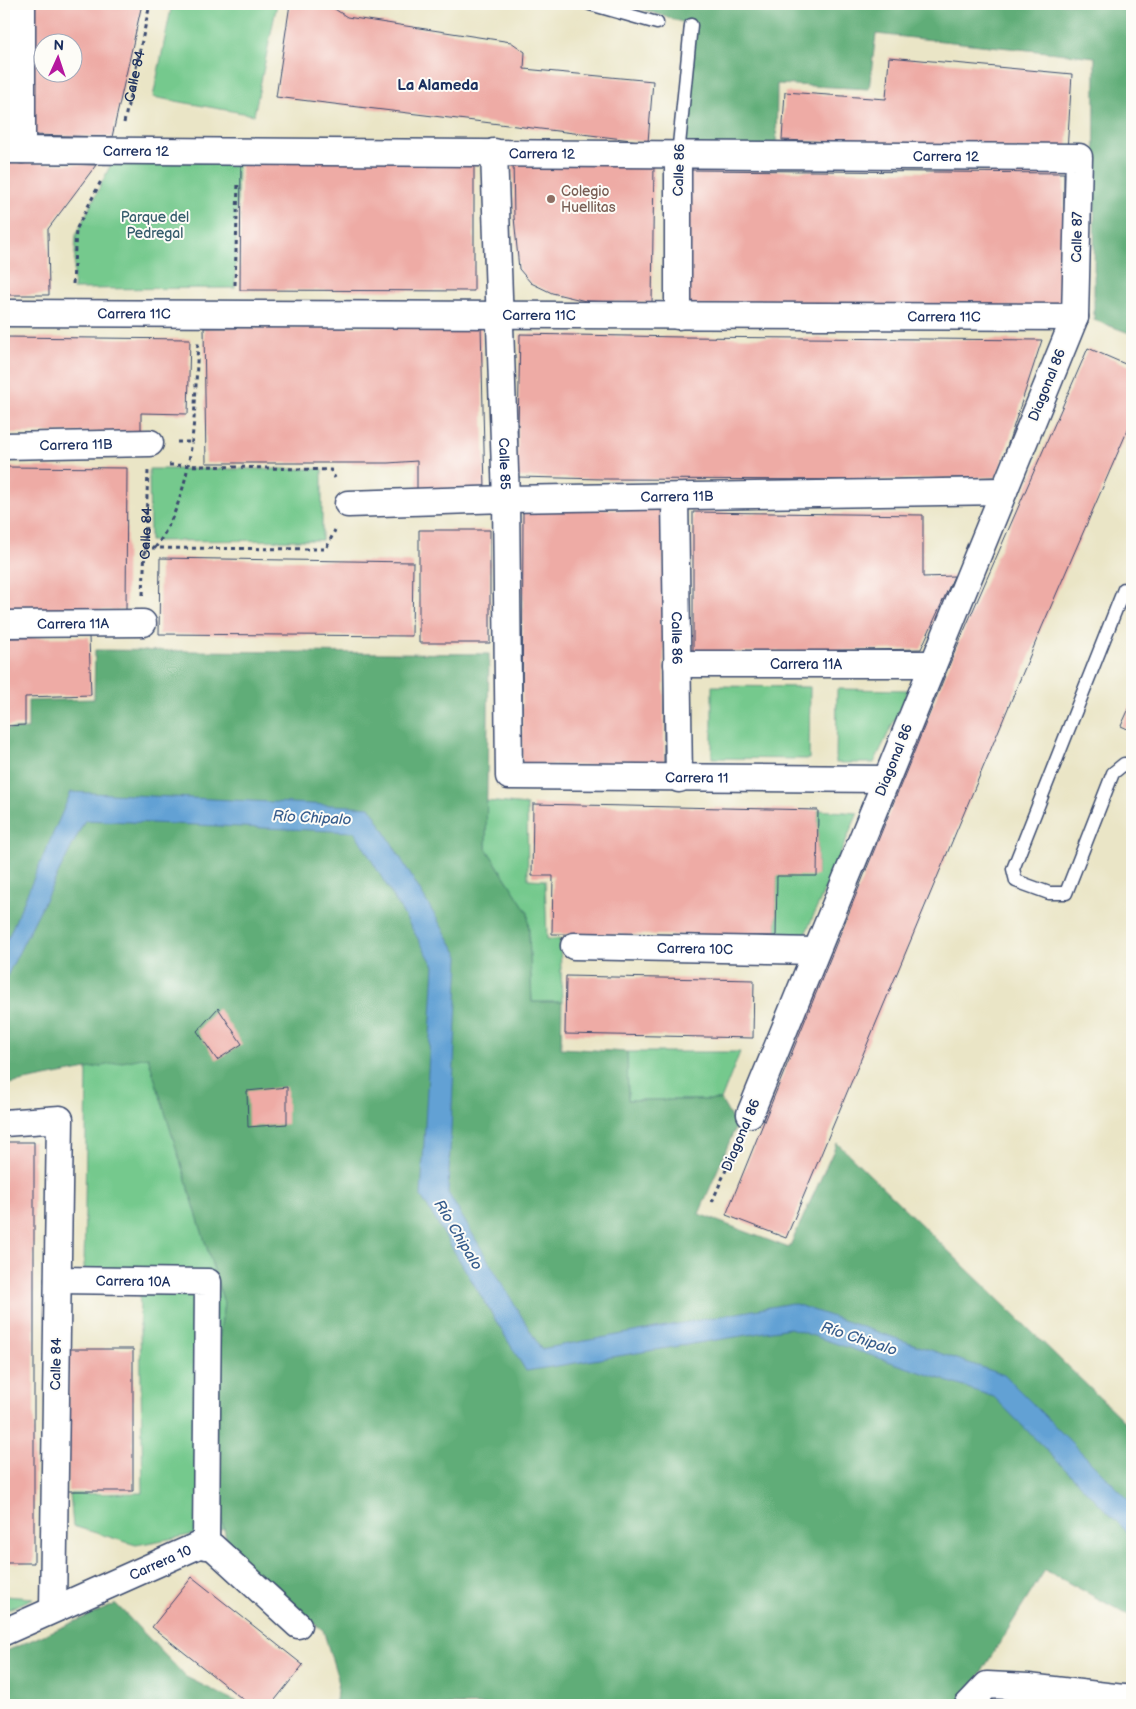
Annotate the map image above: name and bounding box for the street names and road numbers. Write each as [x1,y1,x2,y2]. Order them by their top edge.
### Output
street label: Calle 84 [120,48,148,104]
street label: Carrera 12 [103,142,170,160]
street label: Calle 86 [670,143,688,197]
street label: Carrera 12 [509,145,576,162]
street label: Carrera 12 [913,147,980,165]
street label: Calle 87 [1068,211,1086,263]
street label: Carrera 11C [97,305,171,322]
street label: Carrera 11C [502,306,576,324]
street label: Carrera 11C [907,308,981,325]
street label: Diagonal 86 [1025,346,1069,424]
street label: Carrera 11B [39,435,113,454]
street label: Calle 85 [495,437,514,490]
street label: Carrera 11B [640,487,714,505]
street label: Calle 84 [136,506,155,560]
street label: Calle 86 [668,611,686,665]
street label: Carrera 11A [37,615,109,632]
street label: Carrera 11A [770,656,842,673]
street label: Diagonal 86 [872,721,916,799]
street label: Carrera 11 [665,769,729,786]
street label: Carrera 10C [657,939,733,958]
street label: Diagonal 86 [718,1096,764,1174]
street label: Carrera 10A [95,1272,171,1290]
street label: Calle 84 [47,1337,65,1391]
street label: Carrera 10 [126,1541,194,1584]

